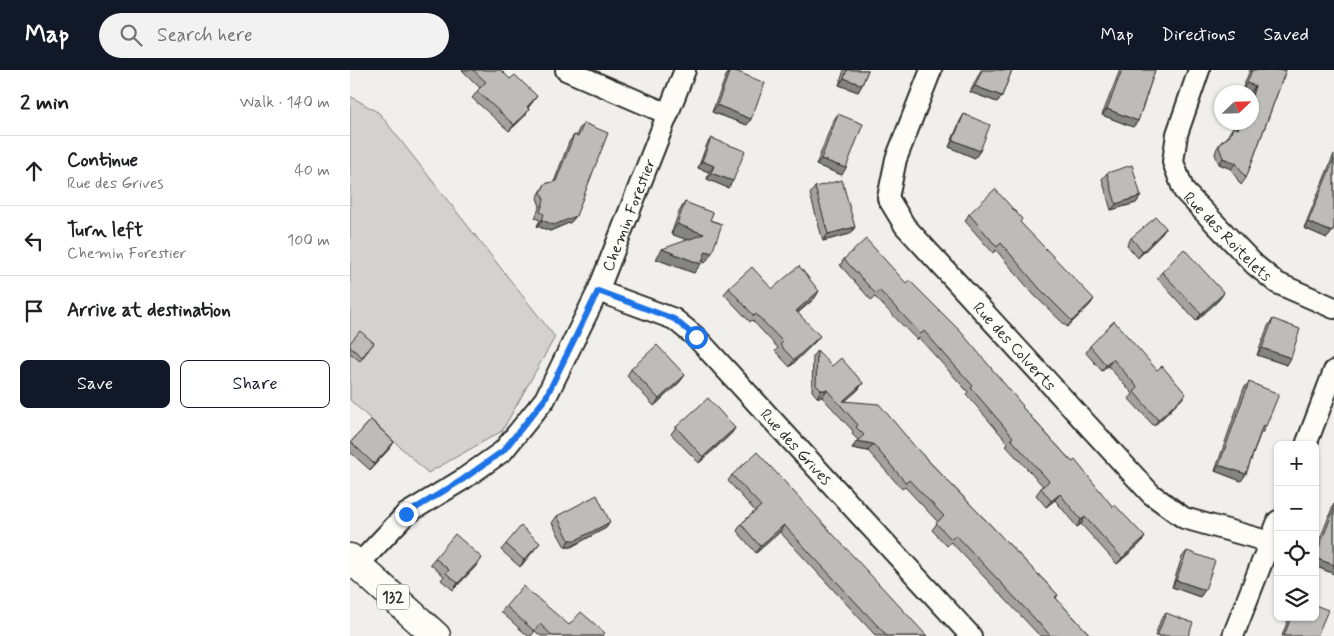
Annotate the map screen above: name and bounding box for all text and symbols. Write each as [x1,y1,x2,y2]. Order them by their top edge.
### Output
search box [99,13,449,58]
text: Map [25,20,69,51]
icon: search [117,21,145,49]
text: Search here [157,23,253,48]
text: Map [1101,23,1134,47]
text: Directions [1162,23,1236,47]
text: Saved [1264,23,1309,47]
north arrow [1214,85,1259,130]
text: 2 min [20,89,69,117]
text: Walk · 140 m [240,92,330,113]
text: Continue [67,148,138,173]
street label: Chemin Forestier [598,155,661,275]
icon: ahead [20,157,48,185]
text: 40 m [294,160,330,181]
text: Rue des Grives [67,173,164,194]
street label: Rue des Roitelets [1178,188,1276,287]
text: Turn left [67,218,143,243]
icon: left [20,227,48,255]
text: 100 m [287,230,330,251]
text: Chemin Forestier [67,243,187,264]
icon: arrive [20,297,48,325]
text: Arrive at destination [67,298,231,323]
street label: Rue des Colverts [968,298,1060,396]
route start [685,326,708,349]
button: Save [20,360,170,408]
button: Share [180,360,330,408]
street label: Rue des Grives [755,405,836,490]
map controls [1274,441,1319,621]
button: + [1274,441,1319,486]
button: − [1274,486,1319,531]
route end [395,503,418,526]
button: locate [1274,531,1319,576]
button: layers [1274,576,1319,621]
road number: 132 [377,584,409,610]

